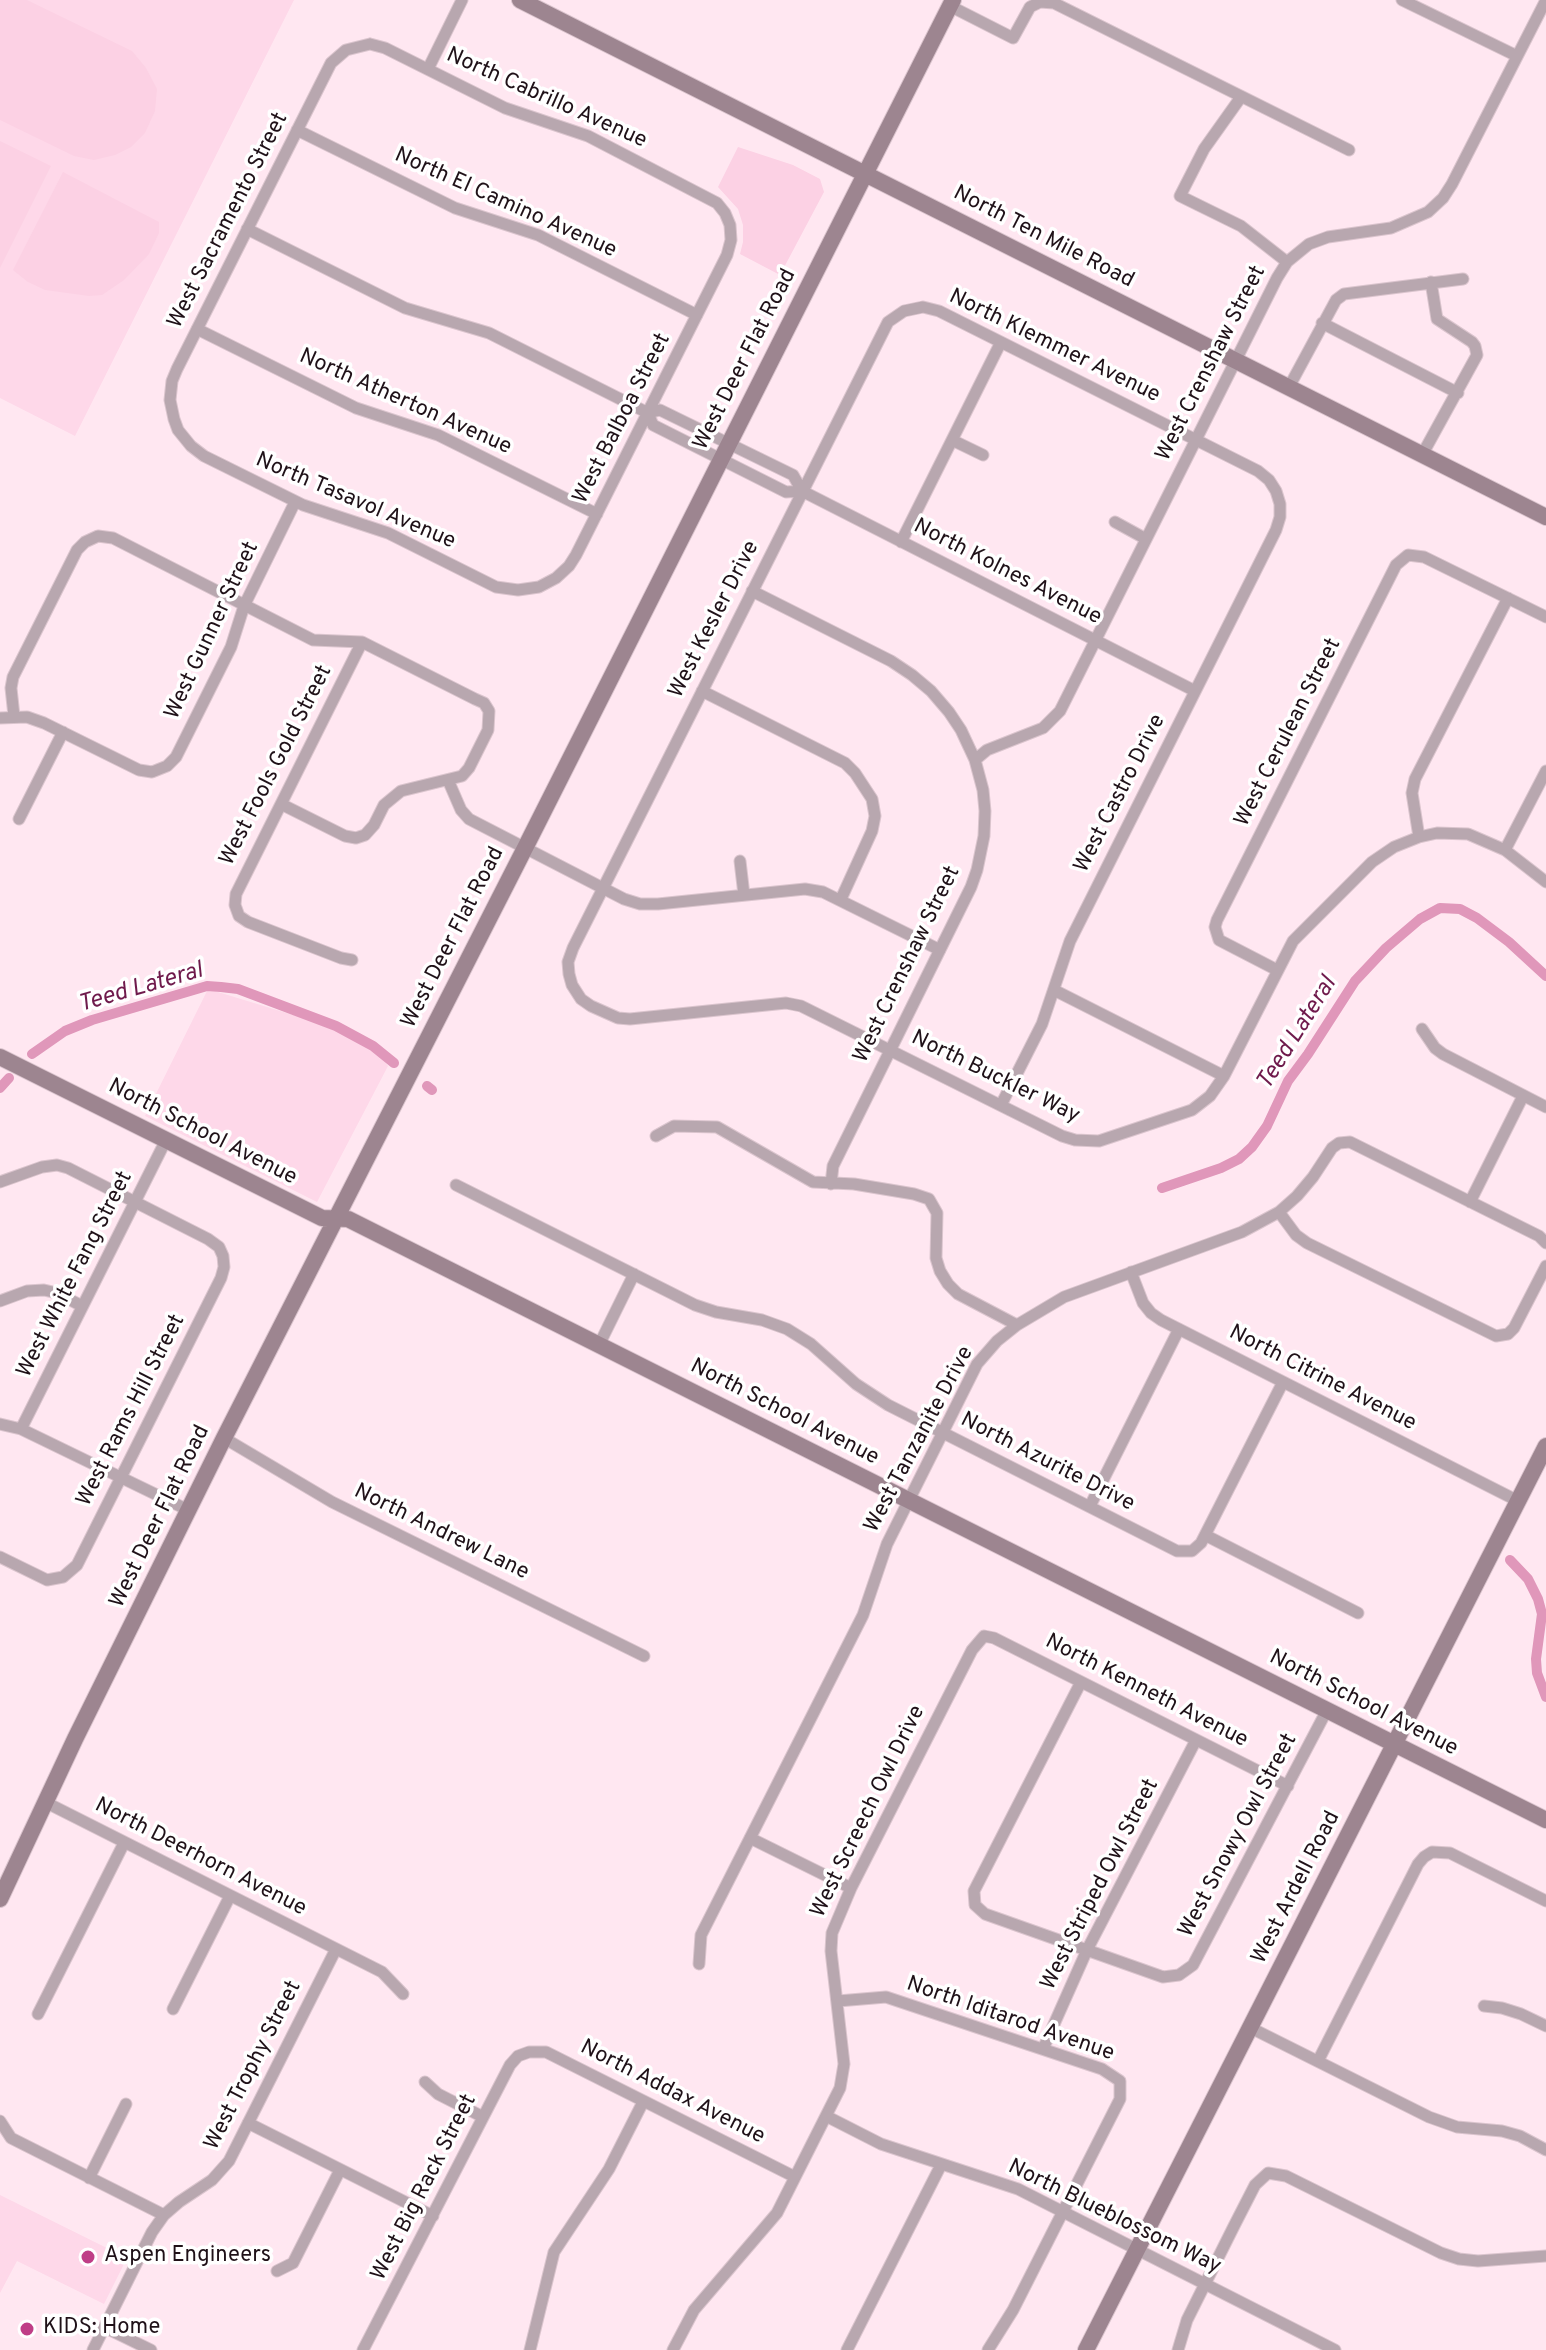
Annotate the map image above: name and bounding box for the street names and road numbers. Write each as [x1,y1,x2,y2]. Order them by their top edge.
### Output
street label: North Cabrillo Avenue [442,43,650,155]
street label: West Sacramento Street [163,109,295,333]
street label: North El Camino Avenue [390,143,620,265]
street label: North Ten Mile Road [948,181,1138,295]
street label: West Crenshaw Street [1151,262,1273,466]
street label: West Deer Flat Road [689,265,803,455]
street label: North Klemmer Avenue [944,284,1164,410]
street label: West Balboa Street [569,329,677,509]
street label: North Atherton Avenue [295,344,515,462]
street label: North Tasavol Avenue [251,448,459,556]
street label: North Kolnes Avenue [909,514,1105,632]
street label: West Kesler Drive [664,537,766,703]
street label: West Gunner Street [160,538,266,724]
street label: West Cerulean Street [1230,634,1348,832]
street label: West Fools Gold Street [215,661,339,871]
street label: West Castro Drive [1070,710,1172,878]
street label: West Deer Flat Road [397,843,511,1033]
street label: West Crenshaw Street [849,862,967,1068]
street label: North Buckler Way [906,1026,1084,1130]
street label: North School Avenue [103,1074,301,1192]
street label: West White Fang Street [12,1167,140,1383]
street label: West Rams Hill Street [72,1311,192,1511]
street label: North Citrine Avenue [1224,1320,1420,1438]
street label: West Tanzanite Drive [860,1342,980,1538]
street label: North School Avenue [685,1354,883,1472]
street label: North Azurite Drive [955,1408,1139,1518]
street label: West Deer Flat Road [105,1421,217,1613]
street label: North Andrew Lane [349,1479,533,1587]
street label: North Kenneth Avenue [1040,1629,1252,1755]
street label: North School Avenue [1264,1645,1462,1763]
street label: West Screech Owl Drive [806,1702,932,1922]
street label: West Snowy Owl Street [1174,1730,1304,1942]
street label: West Striped Owl Street [1036,1775,1166,1995]
street label: North Deerhorn Avenue [90,1793,310,1923]
street label: West Ardell Road [1247,1807,1347,1969]
street label: North Iditarod Avenue [903,1972,1117,2068]
street label: West Trophy Street [200,1977,308,2155]
street label: North Addax Avenue [575,2035,769,2151]
street label: West Big Rack Street [367,2090,483,2286]
street label: North Blueblossom Way [1003,2155,1225,2281]

